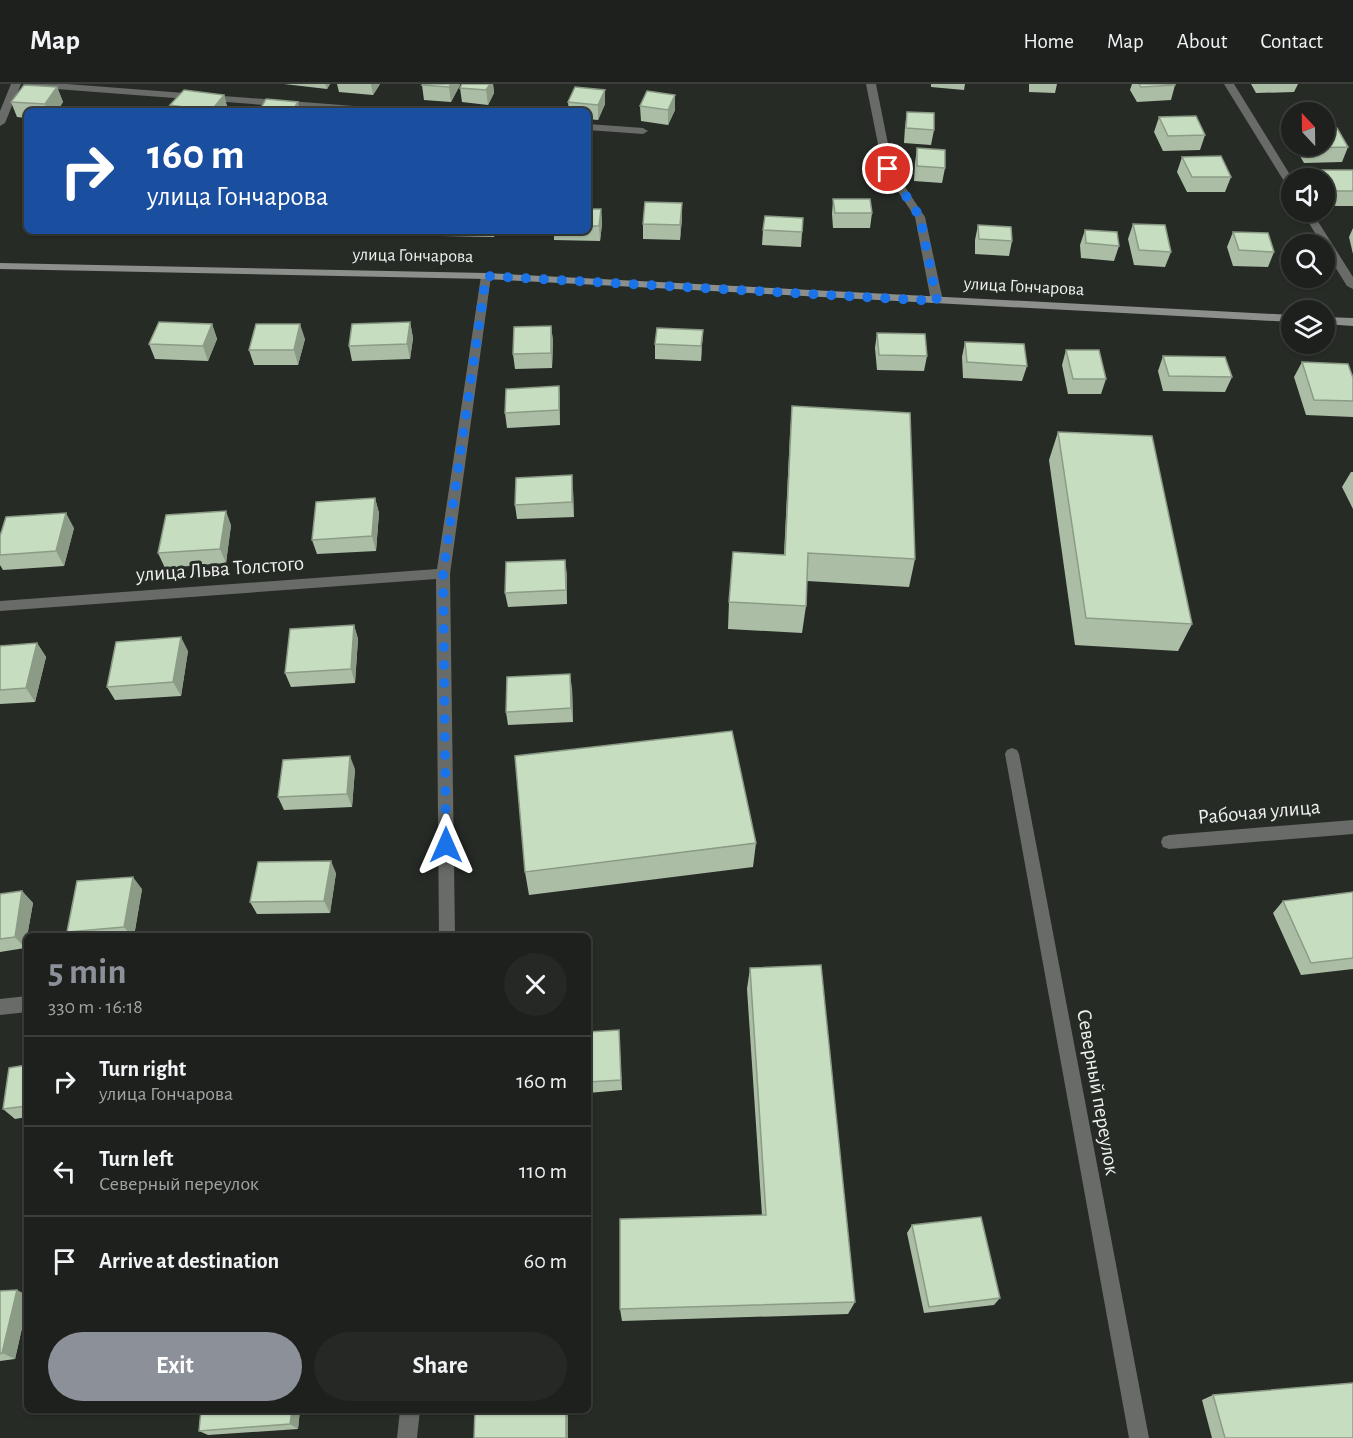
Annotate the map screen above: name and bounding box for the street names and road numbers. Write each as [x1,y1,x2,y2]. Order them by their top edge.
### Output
street label: улица Гончарова [351,246,474,266]
street label: улица Гончарова [962,275,1085,299]
street label: улица Льва Толстого [134,553,305,585]
street label: Рабочая улица [1197,796,1322,828]
street label: Северный переулок [1073,1007,1123,1177]

